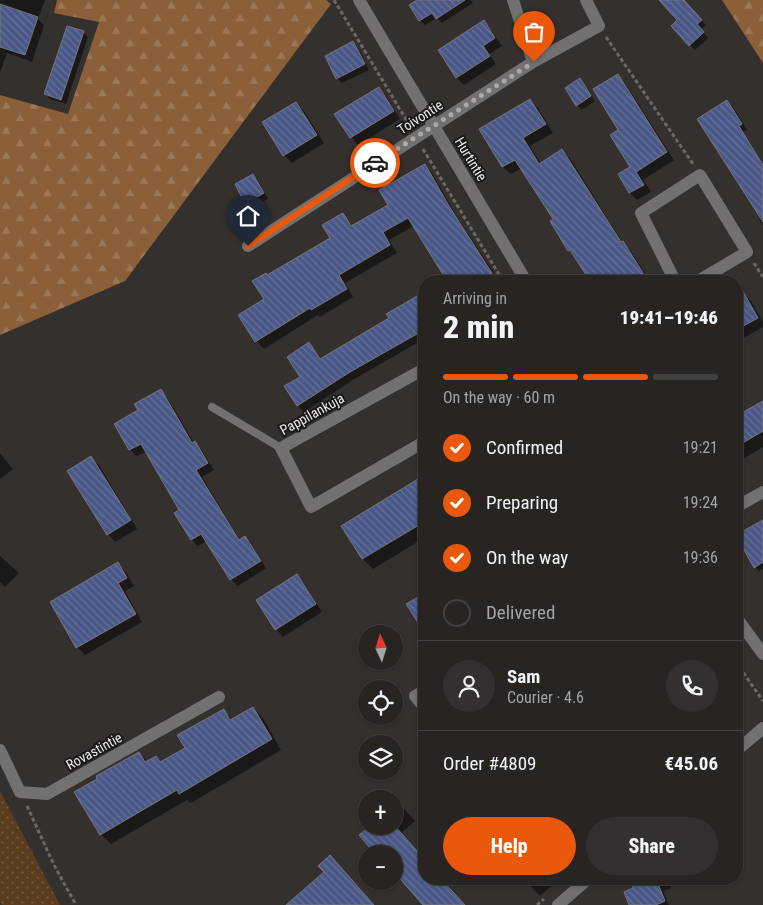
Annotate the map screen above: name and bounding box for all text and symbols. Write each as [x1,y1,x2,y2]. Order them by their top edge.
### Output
pin [513,11,555,62]
icon: bag [520,18,548,46]
street label: Toivontie [394,96,446,137]
street label: Hurtintie [452,134,490,184]
courier [350,138,400,188]
icon: car [361,149,389,177]
pin [227,195,269,246]
icon: home [234,202,262,230]
text: Arriving in [443,289,507,308]
text: 19:41–19:46 [620,306,718,329]
text: 2 min [443,308,514,346]
text: On the way · 60 m [443,388,555,407]
street label: Pappilankuja [277,390,347,438]
icon: check [443,434,471,462]
text: Confirmed [486,436,563,459]
text: 19:21 [683,438,718,457]
icon: check [443,489,471,517]
text: Preparing [486,491,558,514]
text: 19:24 [683,493,718,512]
icon: check [443,544,471,572]
text: On the way [486,546,568,569]
text: 19:36 [683,548,718,567]
text: Delivered [486,601,555,624]
north arrow [358,625,402,670]
map controls [358,625,403,890]
button: person [443,660,495,712]
button: phone [666,660,718,712]
text: Sam [507,665,540,688]
button: locate [358,680,403,725]
text: Courier · 4.6 [507,688,584,707]
street label: Rovastintie [63,729,125,773]
button: layers [358,735,403,780]
text: Order #4809 [443,752,536,775]
text: €45.06 [664,752,718,775]
button: + [358,790,403,835]
button: Help [443,817,576,875]
button: Share [586,817,718,875]
button: − [358,845,403,890]

